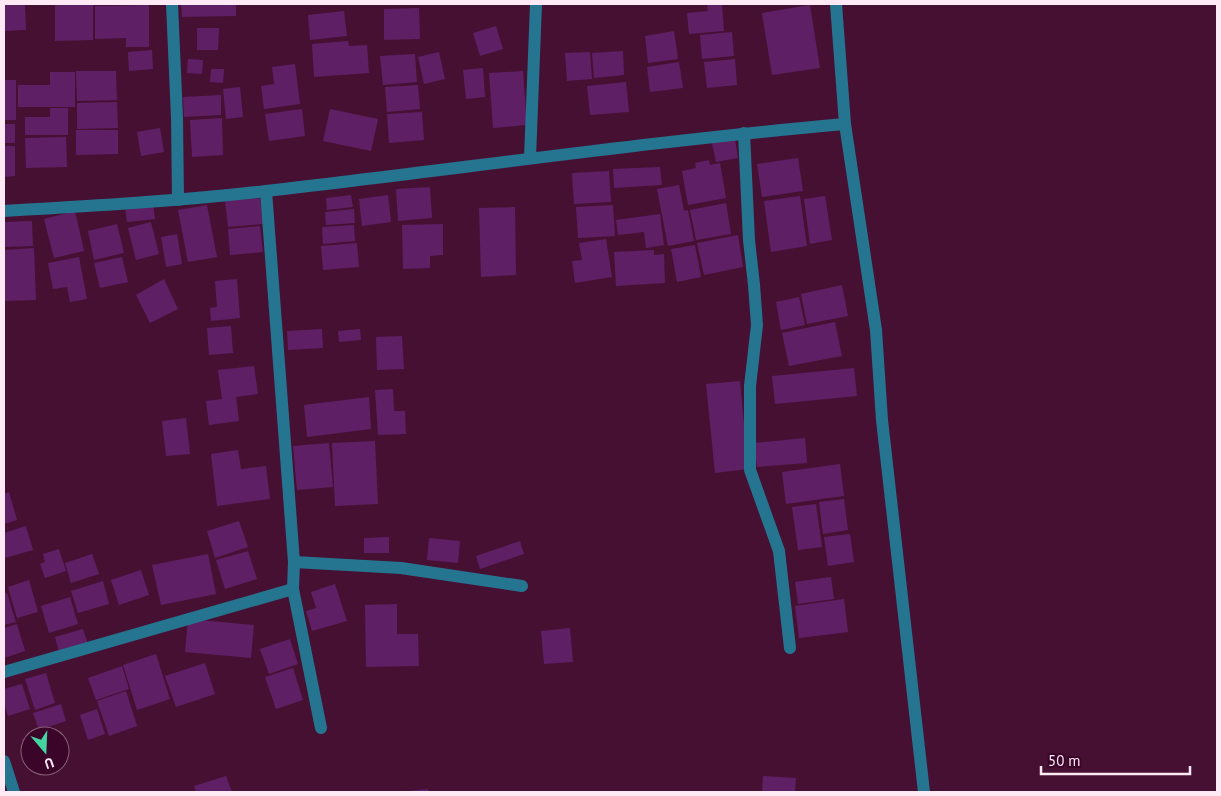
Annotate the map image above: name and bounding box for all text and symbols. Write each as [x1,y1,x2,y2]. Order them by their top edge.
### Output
north arrow [20,726,70,776]
scale bar [1041,744,1190,776]
text: 50 m [1048,751,1081,770]
text: U [42,753,56,773]

